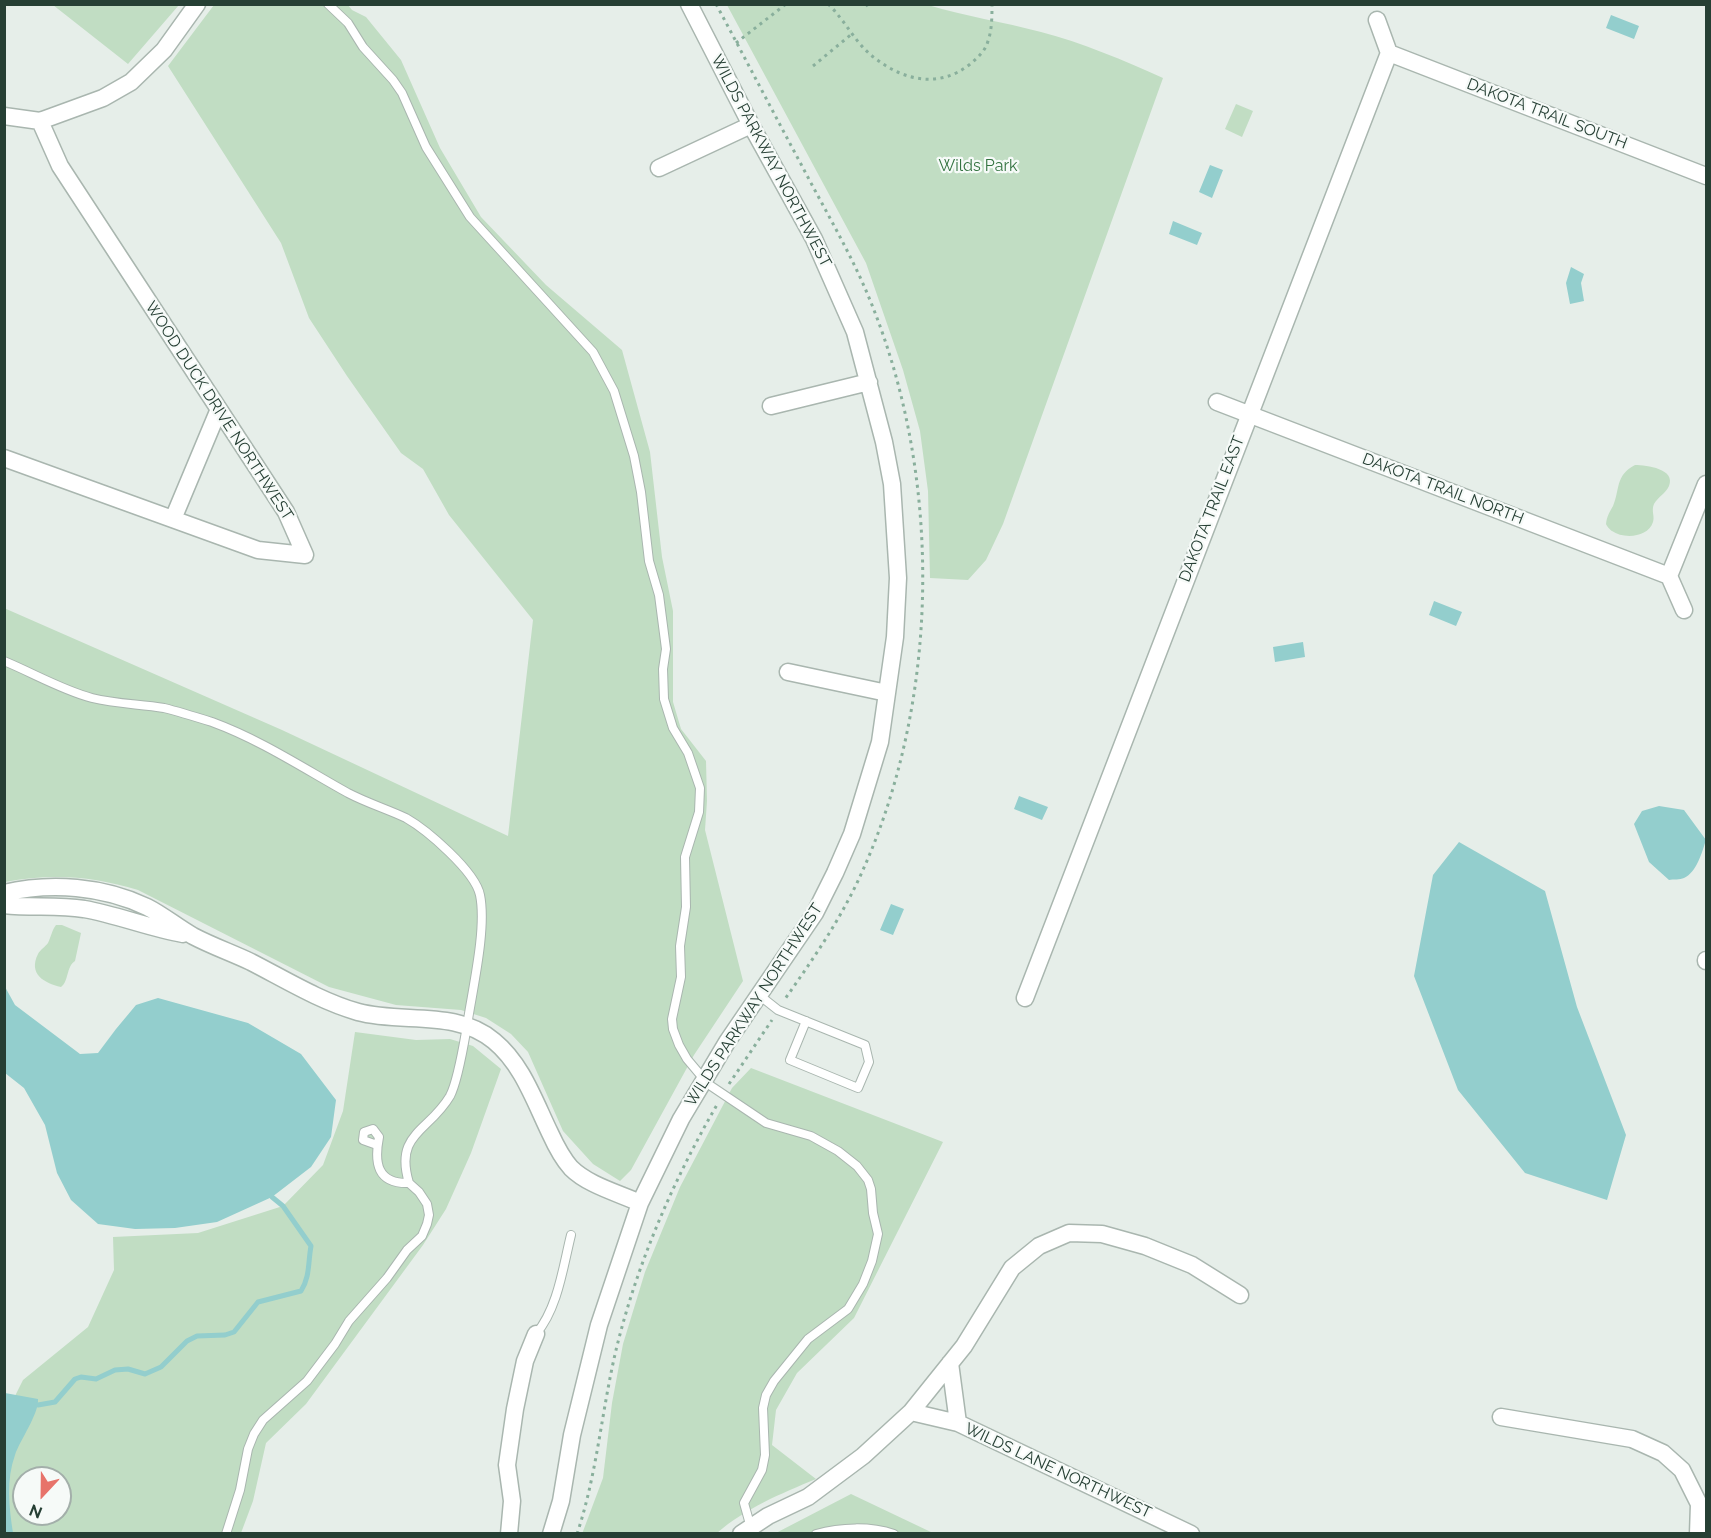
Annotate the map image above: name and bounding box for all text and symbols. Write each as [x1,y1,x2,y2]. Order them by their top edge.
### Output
street label: WILDS PARKWAY NORTHWEST [707,51,835,271]
street label: DAKOTA TRAIL SOUTH [1464,75,1630,153]
park label: Wilds Park [938,156,1018,176]
street label: WOOD DUCK DRIVE NORTHWEST [141,298,297,524]
street label: DAKOTA TRAIL EAST [1175,433,1249,585]
street label: DAKOTA TRAIL NORTH [1360,449,1526,529]
street label: WILDS PARKWAY NORTHWEST [681,900,827,1110]
street label: WILDS LANE NORTHWEST [962,1419,1154,1523]
north arrow [12,1466,72,1526]
text: N [27,1500,45,1522]

